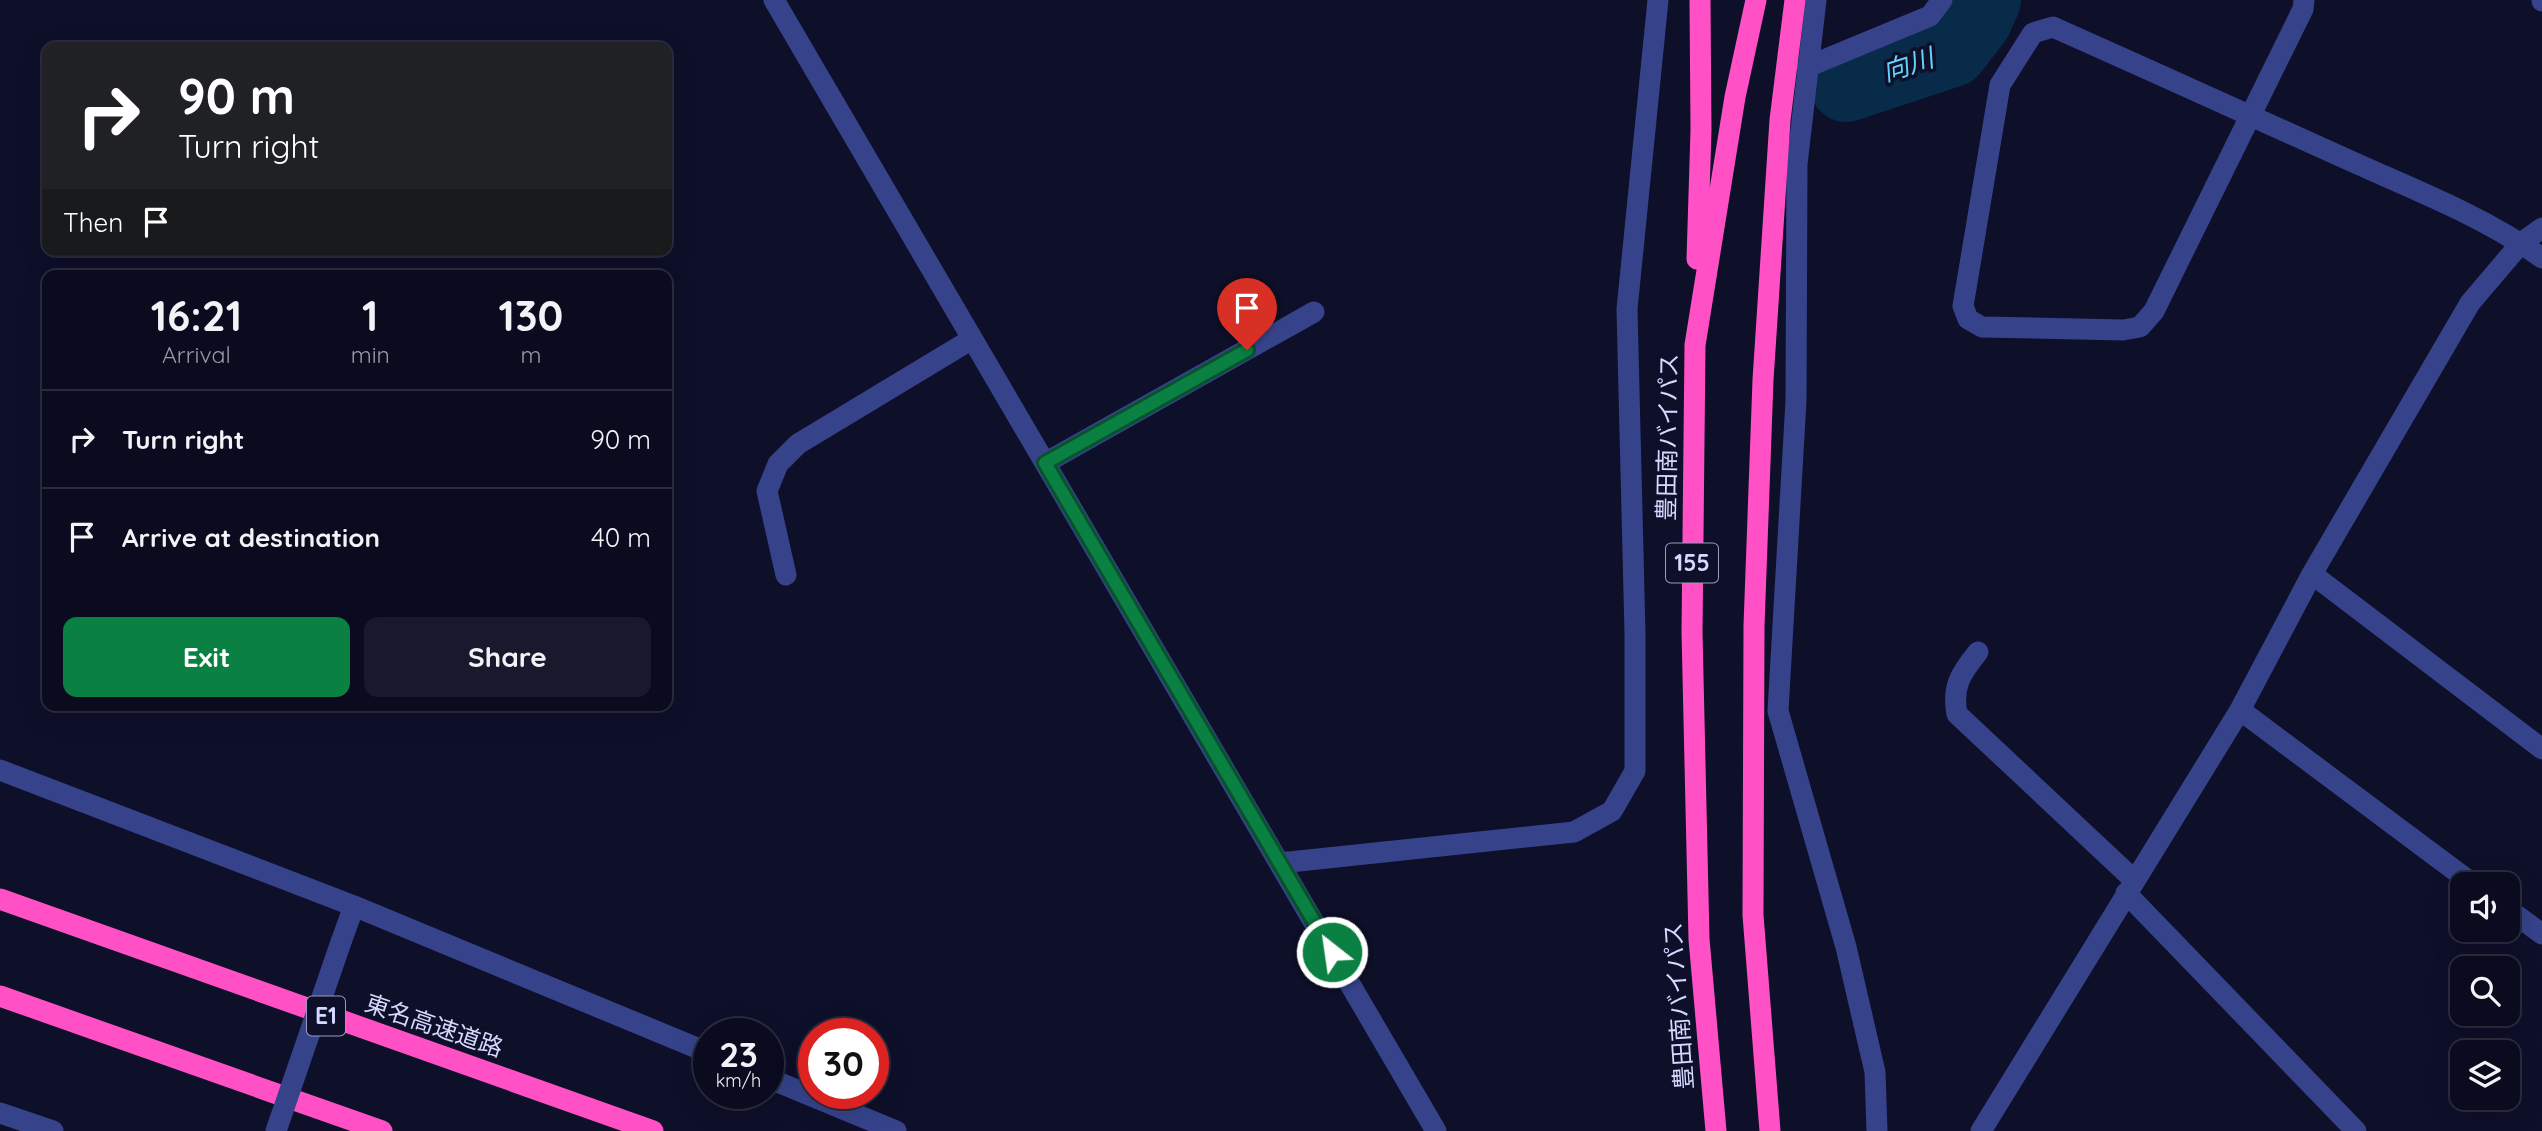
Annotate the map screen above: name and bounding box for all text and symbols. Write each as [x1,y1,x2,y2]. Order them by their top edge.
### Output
water label: 向川 [1878,40,1941,88]
text: 90 m [178,65,295,126]
icon: right [63,70,154,161]
text: Turn right [178,126,319,166]
icon: arrive [137,203,175,241]
text: Then [63,206,123,239]
pin [1217,278,1277,350]
text: 16:21 [151,289,242,342]
text: 1 [362,289,378,342]
text: 130 [499,289,563,342]
icon: arrive [1228,289,1266,327]
text: Arrival [162,340,231,369]
text: min [351,340,390,369]
text: m [520,340,541,369]
street label: 豊田南バイパス [1651,353,1683,521]
icon: right [63,420,101,458]
text: Turn right [122,423,244,456]
text: 90 m [590,423,651,456]
icon: arrive [63,518,101,556]
text: Arrive at destination [122,521,380,554]
text: 40 m [591,521,651,554]
road number: 155 [1666,544,1718,582]
button: Exit [63,617,350,697]
button: Share [364,617,651,697]
map controls [2450,872,2520,1110]
button: sound [2450,872,2520,942]
position arrow [1295,915,1369,989]
street label: 豊田南バイパス [1657,921,1699,1091]
button: search [2450,956,2520,1026]
street label: 東名高速道路 [361,987,507,1063]
road number: E1 [307,996,345,1036]
speed limit sign: 30 [798,1018,889,1109]
text: 23 [719,1032,758,1076]
button: layers [2450,1040,2520,1110]
text: km/h [716,1069,761,1092]

